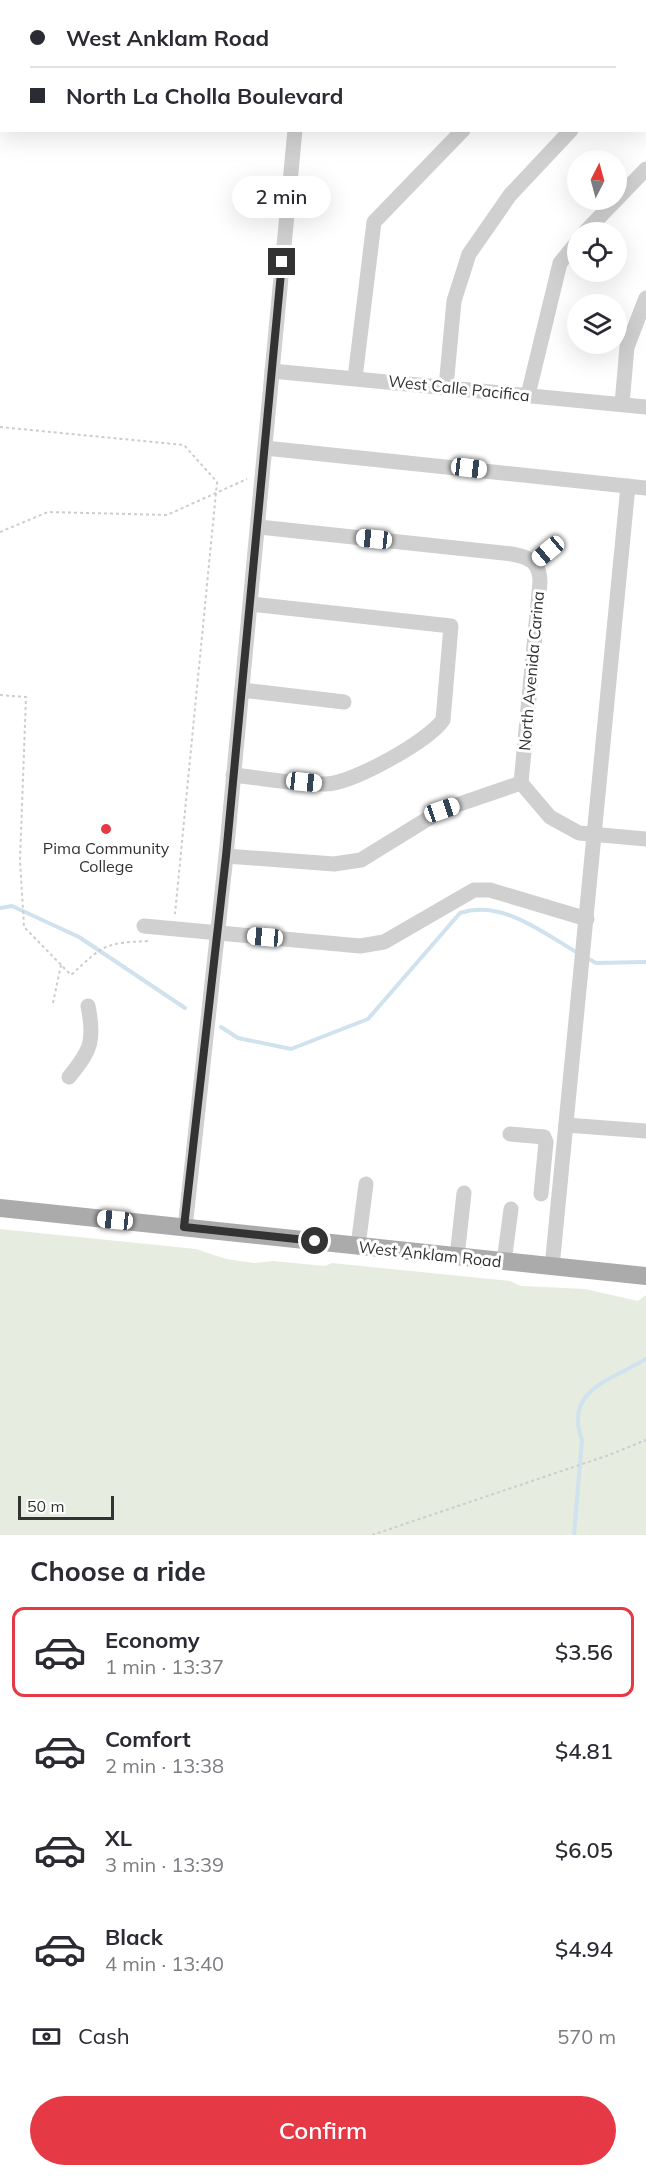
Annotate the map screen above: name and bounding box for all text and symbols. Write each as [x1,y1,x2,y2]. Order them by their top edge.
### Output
text: West Anklam Road [66,24,269,52]
text: North La Cholla Boulevard [66,82,343,110]
north arrow [567,150,627,210]
map controls [567,150,627,354]
callout: 2 min [232,175,332,217]
text: 2 min [256,184,307,209]
button: locate [567,222,627,282]
route end [268,248,295,275]
button: layers [567,294,627,354]
street label: West Calle Pacifica [387,371,531,405]
car [450,457,488,479]
car [355,528,393,550]
car [528,533,568,569]
street label: North Avenida Carina [514,590,548,752]
car [285,771,323,793]
car [422,796,462,824]
marker: Pima Community College [99,822,113,836]
place label: Pima Community College [43,838,170,876]
car [246,926,284,948]
car [96,1209,134,1231]
route start [301,1227,328,1254]
street label: West Anklam Road [358,1237,502,1271]
scale bar [18,1493,114,1520]
text: 50 m [27,1496,64,1516]
text: Choose a ride [30,1554,206,1588]
icon: car [33,1625,87,1679]
text: Economy [105,1626,200,1654]
text: $3.56 [555,1638,613,1666]
text: 1 min · 13:37 [105,1654,224,1679]
icon: car [33,1724,87,1778]
text: Comfort [105,1725,191,1753]
text: $4.81 [555,1737,613,1765]
text: 2 min · 13:38 [105,1753,224,1778]
icon: car [33,1823,87,1877]
text: XL [105,1824,132,1852]
text: $6.05 [555,1836,613,1864]
text: 3 min · 13:39 [105,1852,224,1877]
icon: car [33,1922,87,1976]
text: Black [105,1923,163,1951]
text: $4.94 [555,1935,613,1963]
text: 4 min · 13:40 [105,1951,224,1976]
icon: cash [30,2020,63,2053]
text: Cash [78,2022,130,2050]
text: 570 m [557,2024,616,2049]
button: Confirm [30,2096,616,2165]

